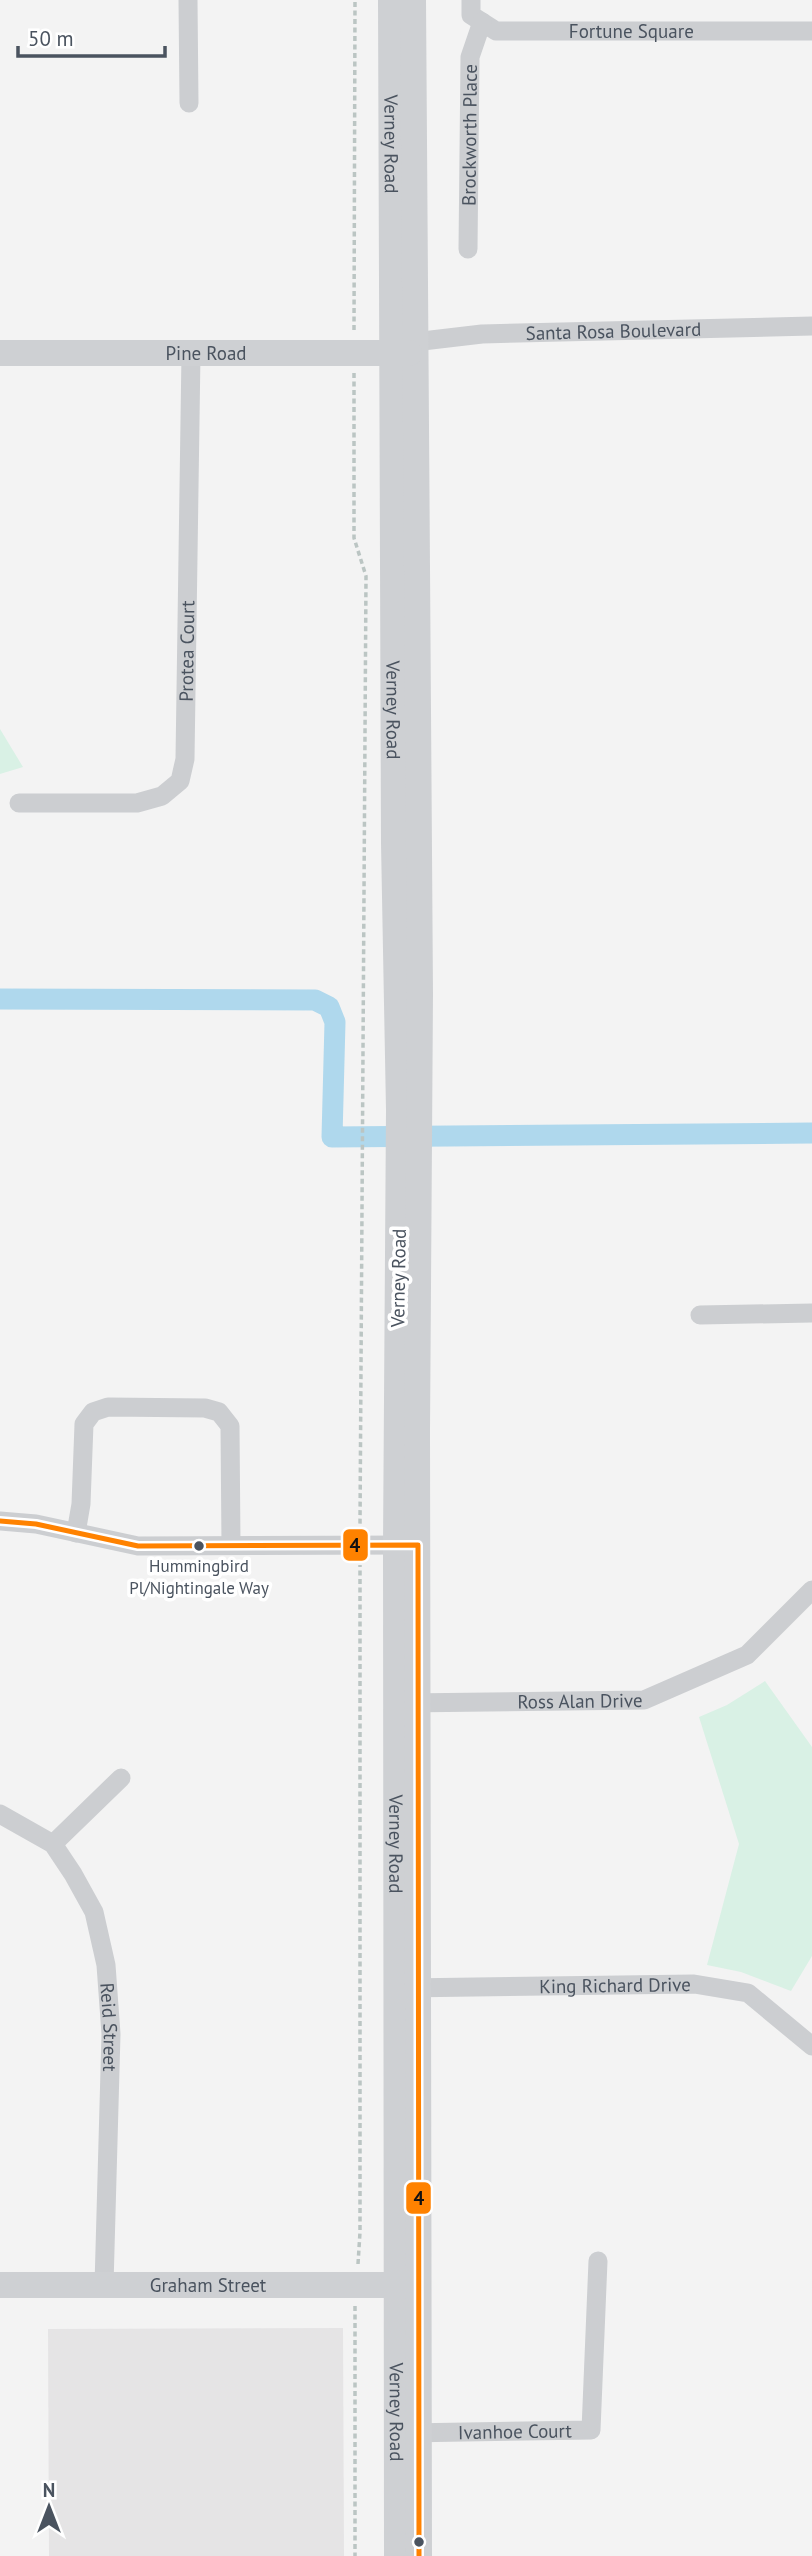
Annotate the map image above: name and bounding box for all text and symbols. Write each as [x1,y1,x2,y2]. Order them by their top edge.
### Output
scale bar [18,14,164,58]
street label: Fortune Square [569,19,694,43]
text: 50 m [28,25,74,52]
street label: Brockworth Place [456,64,482,206]
street label: Verney Road [379,93,404,194]
street label: Santa Rosa Boulevard [525,317,702,345]
street label: Pine Road [165,341,247,365]
street label: Protea Court [174,600,199,702]
street label: Verney Road [381,659,406,760]
street label: Verney Road [385,1228,411,1329]
line badge: 4 [342,1528,369,1562]
text: 4 [350,1533,361,1557]
marker: Hummingbird Pl/Nightingale Way [192,1539,206,1553]
place label: Hummingbird Pl/Nightingale Way [129,1555,269,1599]
street label: Ross Alan Drive [517,1688,643,1714]
street label: Verney Road [384,1793,408,1893]
street label: King Richard Drive [539,1972,691,1998]
street label: Reid Street [95,1982,123,2072]
line badge: 4 [405,2181,432,2215]
text: 4 [414,2186,425,2210]
street label: Graham Street [150,2273,267,2297]
street label: Verney Road [385,2361,409,2461]
street label: Ivanhoe Court [458,2418,573,2444]
north arrow [14,2472,84,2542]
text: N [43,2478,55,2502]
unlabelled marker [412,2535,426,2549]

